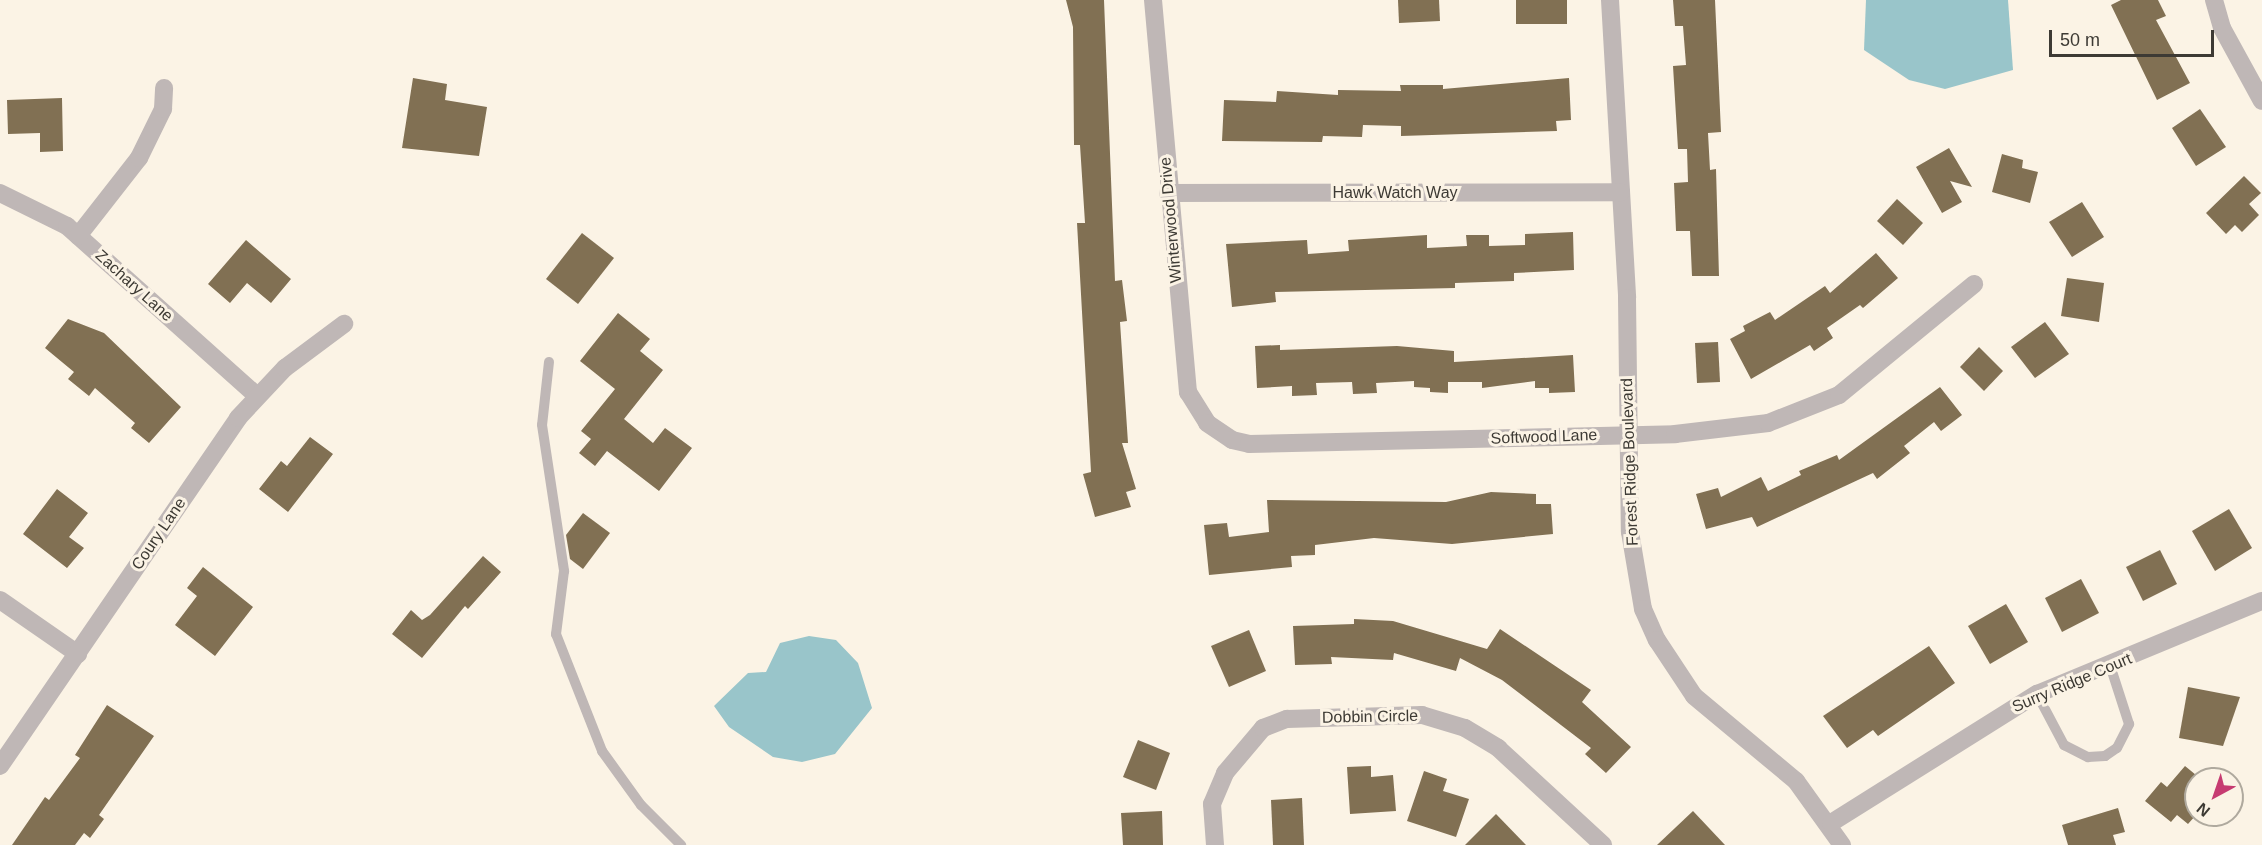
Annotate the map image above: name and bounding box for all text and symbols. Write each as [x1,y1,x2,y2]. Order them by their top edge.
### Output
scale bar [2052,18,2217,56]
text: 50 m [2060,30,2100,50]
street label: Winterwood Drive [1156,156,1186,284]
street label: Hawk Watch Way [1332,183,1458,203]
street label: Zachary Lane [91,246,177,326]
street label: Forest Ridge Boulevard [1617,378,1643,546]
street label: Softwood Lane [1490,426,1598,448]
street label: Coury Lane [128,494,190,574]
street label: Surry Ridge Court [2009,649,2135,717]
street label: Dobbin Circle [1322,707,1418,727]
north arrow [2184,767,2244,827]
text: N [2194,799,2213,820]

